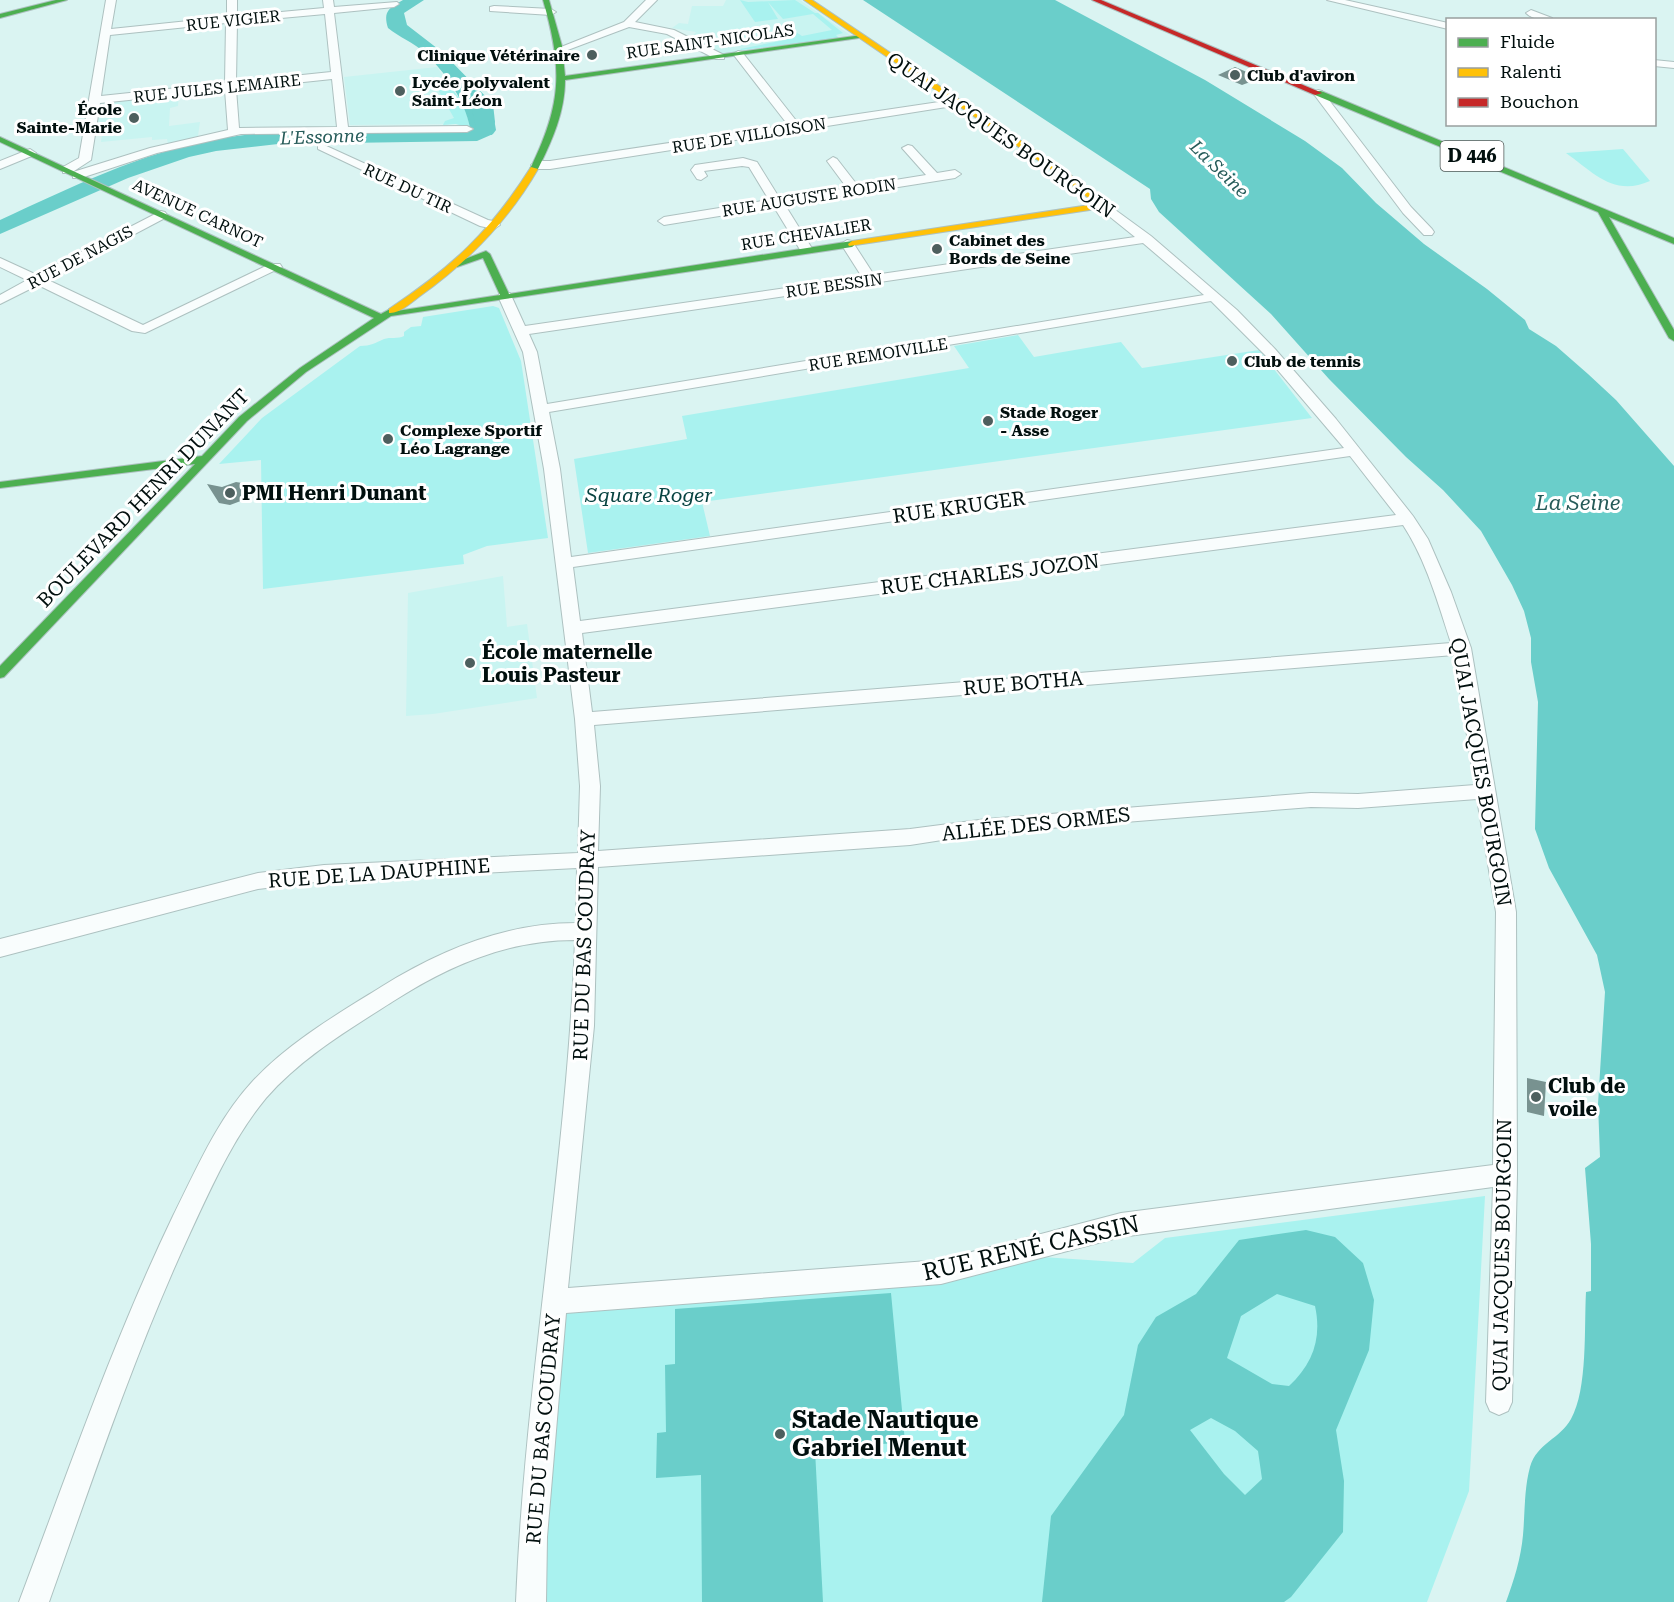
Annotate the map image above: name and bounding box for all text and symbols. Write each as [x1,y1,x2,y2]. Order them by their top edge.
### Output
street label: RUE VIGIER [185,6,281,35]
legend [1446,18,1656,126]
street label: RUE SAINT-NICOLAS [625,20,795,63]
text: Fluide [1500,31,1555,52]
place label: Clinique Vétérinaire [417,46,580,65]
street label: QUAI JACQUES BOURGOIN [882,47,1120,223]
marker: Clinique Vétérinaire [585,48,599,62]
text: Ralenti [1500,61,1562,82]
place label: Club d'aviron [1247,66,1355,85]
marker: Club d'aviron [1228,68,1242,82]
street label: RUE JULES LEMAIRE [132,70,302,107]
place label: Lycée polyvalent Saint-Léon [412,73,550,110]
marker: Lycée polyvalent Saint-Léon [393,84,407,98]
text: Bouchon [1500,91,1579,112]
place label: École Sainte-Marie [16,100,122,137]
marker: École Sainte-Marie [127,111,141,125]
street label: RUE DE VILLOISON [671,114,828,157]
water label: L'Essonne [279,125,364,148]
water label: La Seine [1185,135,1253,201]
road number: D 446 [1440,141,1504,171]
street label: RUE DU TIR [361,160,455,217]
street label: RUE AUGUSTE RODIN [721,174,898,221]
street label: AVENUE CARNOT [130,175,266,252]
street label: RUE CHEVALIER [740,215,873,254]
street label: RUE DE NAGIS [24,222,136,293]
place label: Cabinet des Bords de Seine [949,231,1070,268]
marker: Cabinet des Bords de Seine [930,242,944,256]
street label: RUE BESSIN [784,269,884,302]
street label: RUE REMOIVILLE [807,334,949,375]
place label: Club de tennis [1244,352,1361,371]
marker: Club de tennis [1225,354,1239,368]
street label: BOULEVARD HENRI DUNANT [32,384,254,612]
place label: Stade Roger - Asse [1000,403,1098,440]
marker: Stade Roger - Asse [981,414,995,428]
place label: Complexe Sportif Léo Lagrange [400,421,543,458]
marker: Complexe Sportif Léo Lagrange [381,432,395,446]
place label: PMI Henri Dunant [242,481,426,505]
park label: Square Roger [584,483,713,507]
marker: PMI Henri Dunant [223,486,237,500]
street label: RUE KRUGER [891,486,1027,528]
water label: La Seine [1535,491,1621,515]
street label: RUE CHARLES JOZON [879,549,1101,599]
street label: QUAI JACQUES BOURGOIN [1445,636,1517,908]
place label: École maternelle Louis Pasteur [482,639,653,687]
marker: École maternelle Louis Pasteur [463,656,477,670]
street label: RUE BOTHA [962,666,1084,700]
street label: ALLÉE DES ORMES [940,802,1132,846]
street label: RUE DU BAS COUDRAY [568,829,600,1061]
street label: RUE DE LA DAUPHINE [267,853,491,893]
place label: Club de voile [1548,1074,1626,1121]
marker: Club de voile [1529,1090,1543,1104]
street label: QUAI JACQUES BOURGOIN [1488,1118,1516,1392]
street label: RUE RENÉ CASSIN [919,1208,1142,1287]
street label: RUE DU BAS COUDRAY [521,1312,565,1545]
place label: Stade Nautique Gabriel Menut [792,1406,979,1462]
marker: Stade Nautique Gabriel Menut [773,1427,787,1441]

